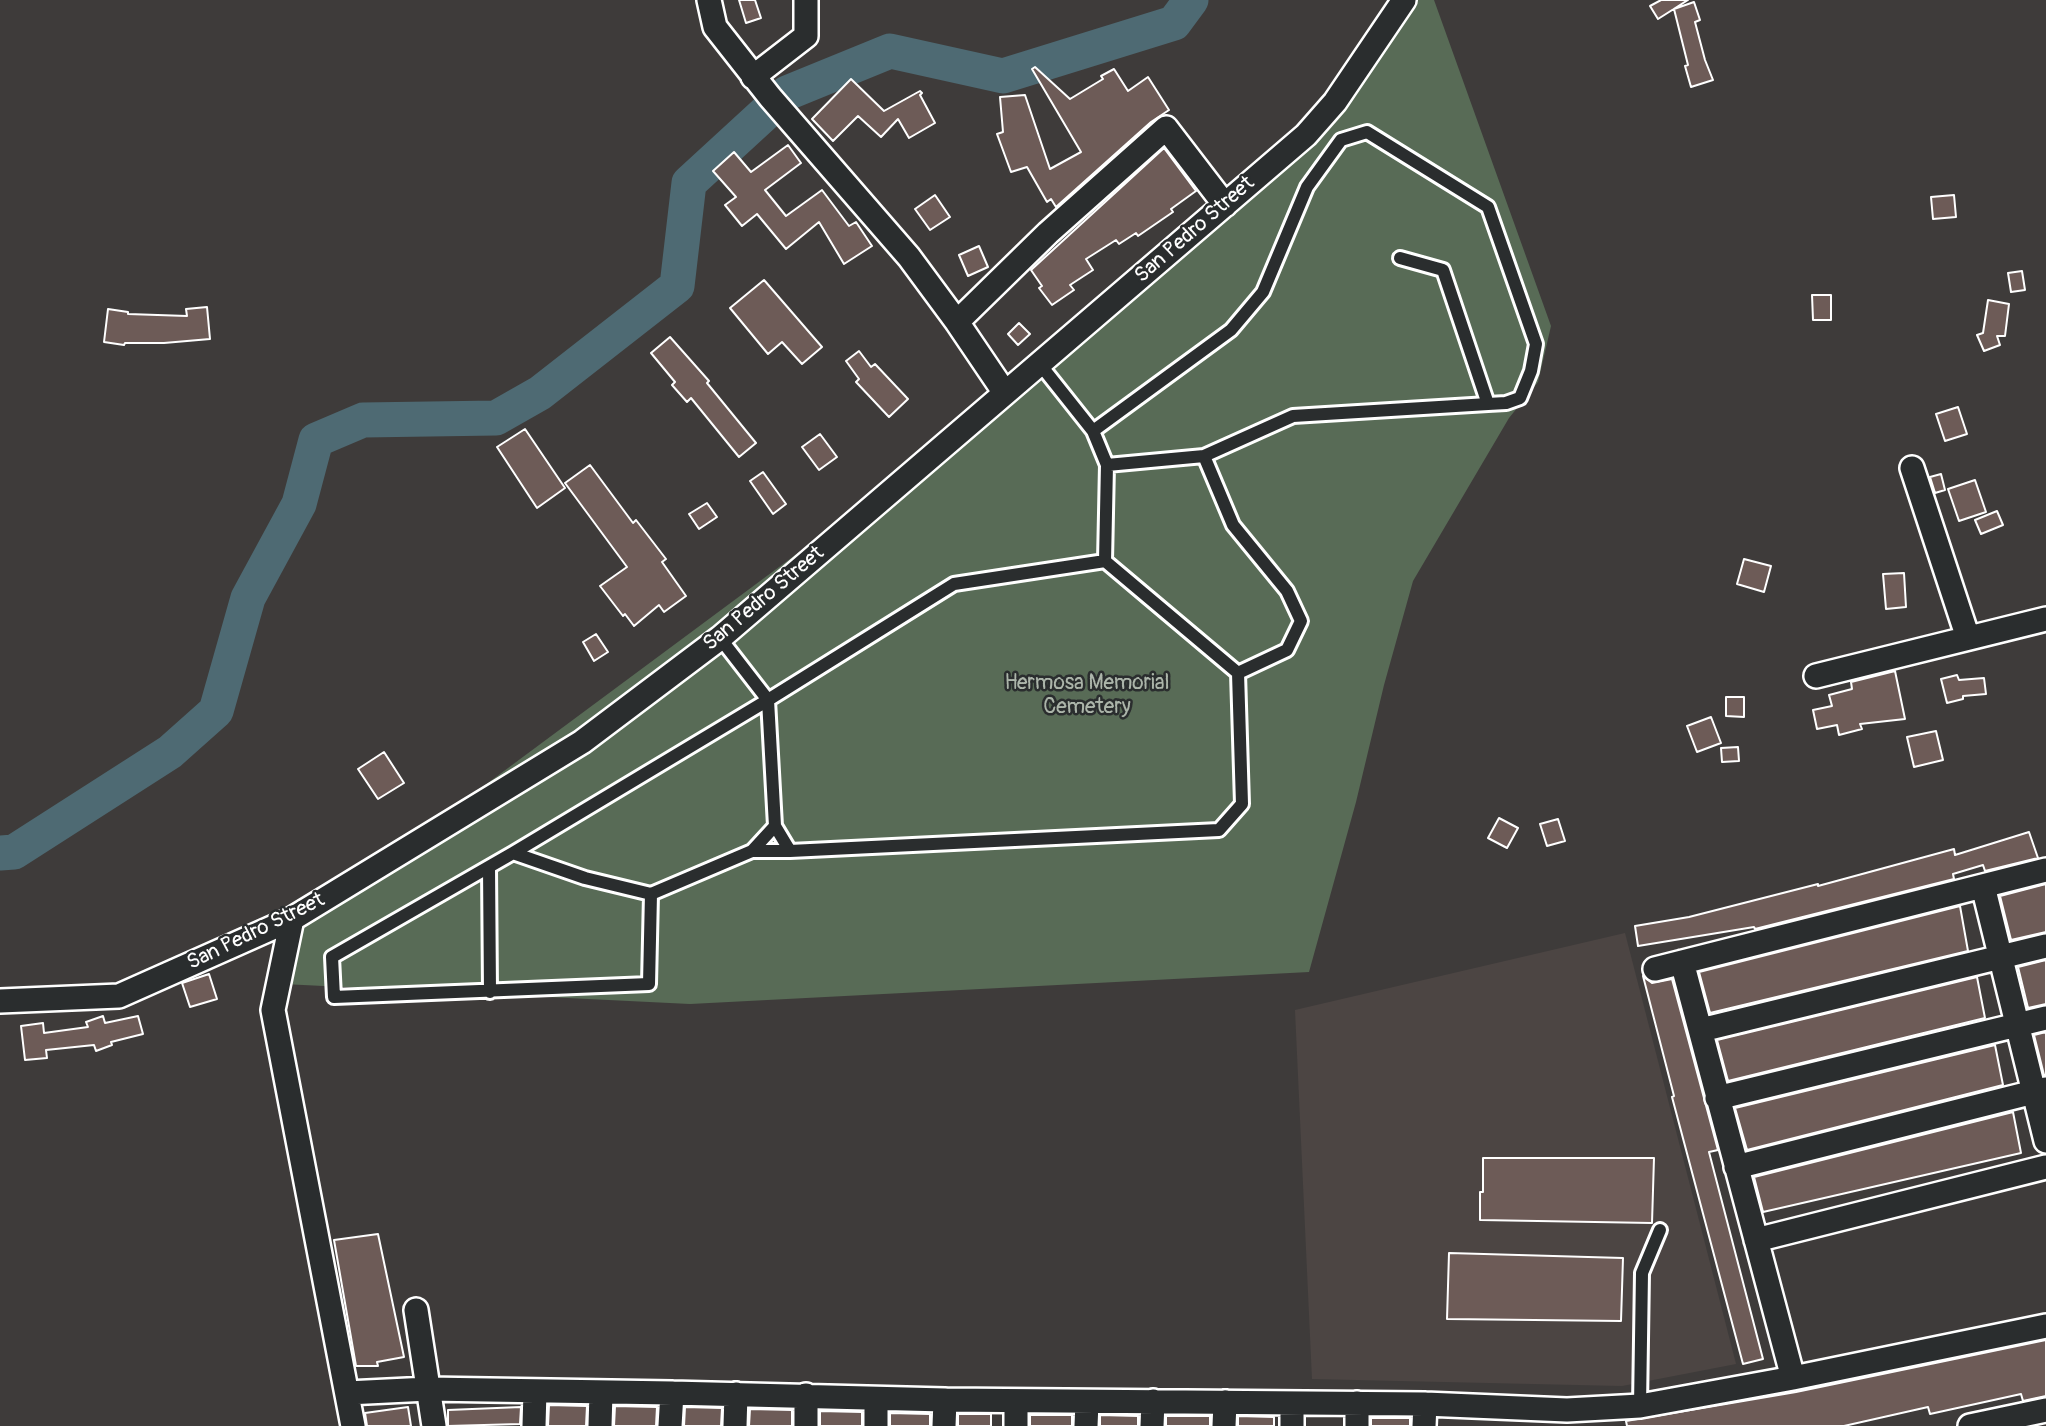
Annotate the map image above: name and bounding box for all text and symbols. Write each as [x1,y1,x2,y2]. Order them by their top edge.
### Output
street label: San Pedro Street [1130,171,1260,289]
street label: San Pedro Street [698,541,830,657]
park label: Hermosa Memorial Cemetery [1004,671,1170,721]
street label: San Pedro Street [183,888,329,976]

